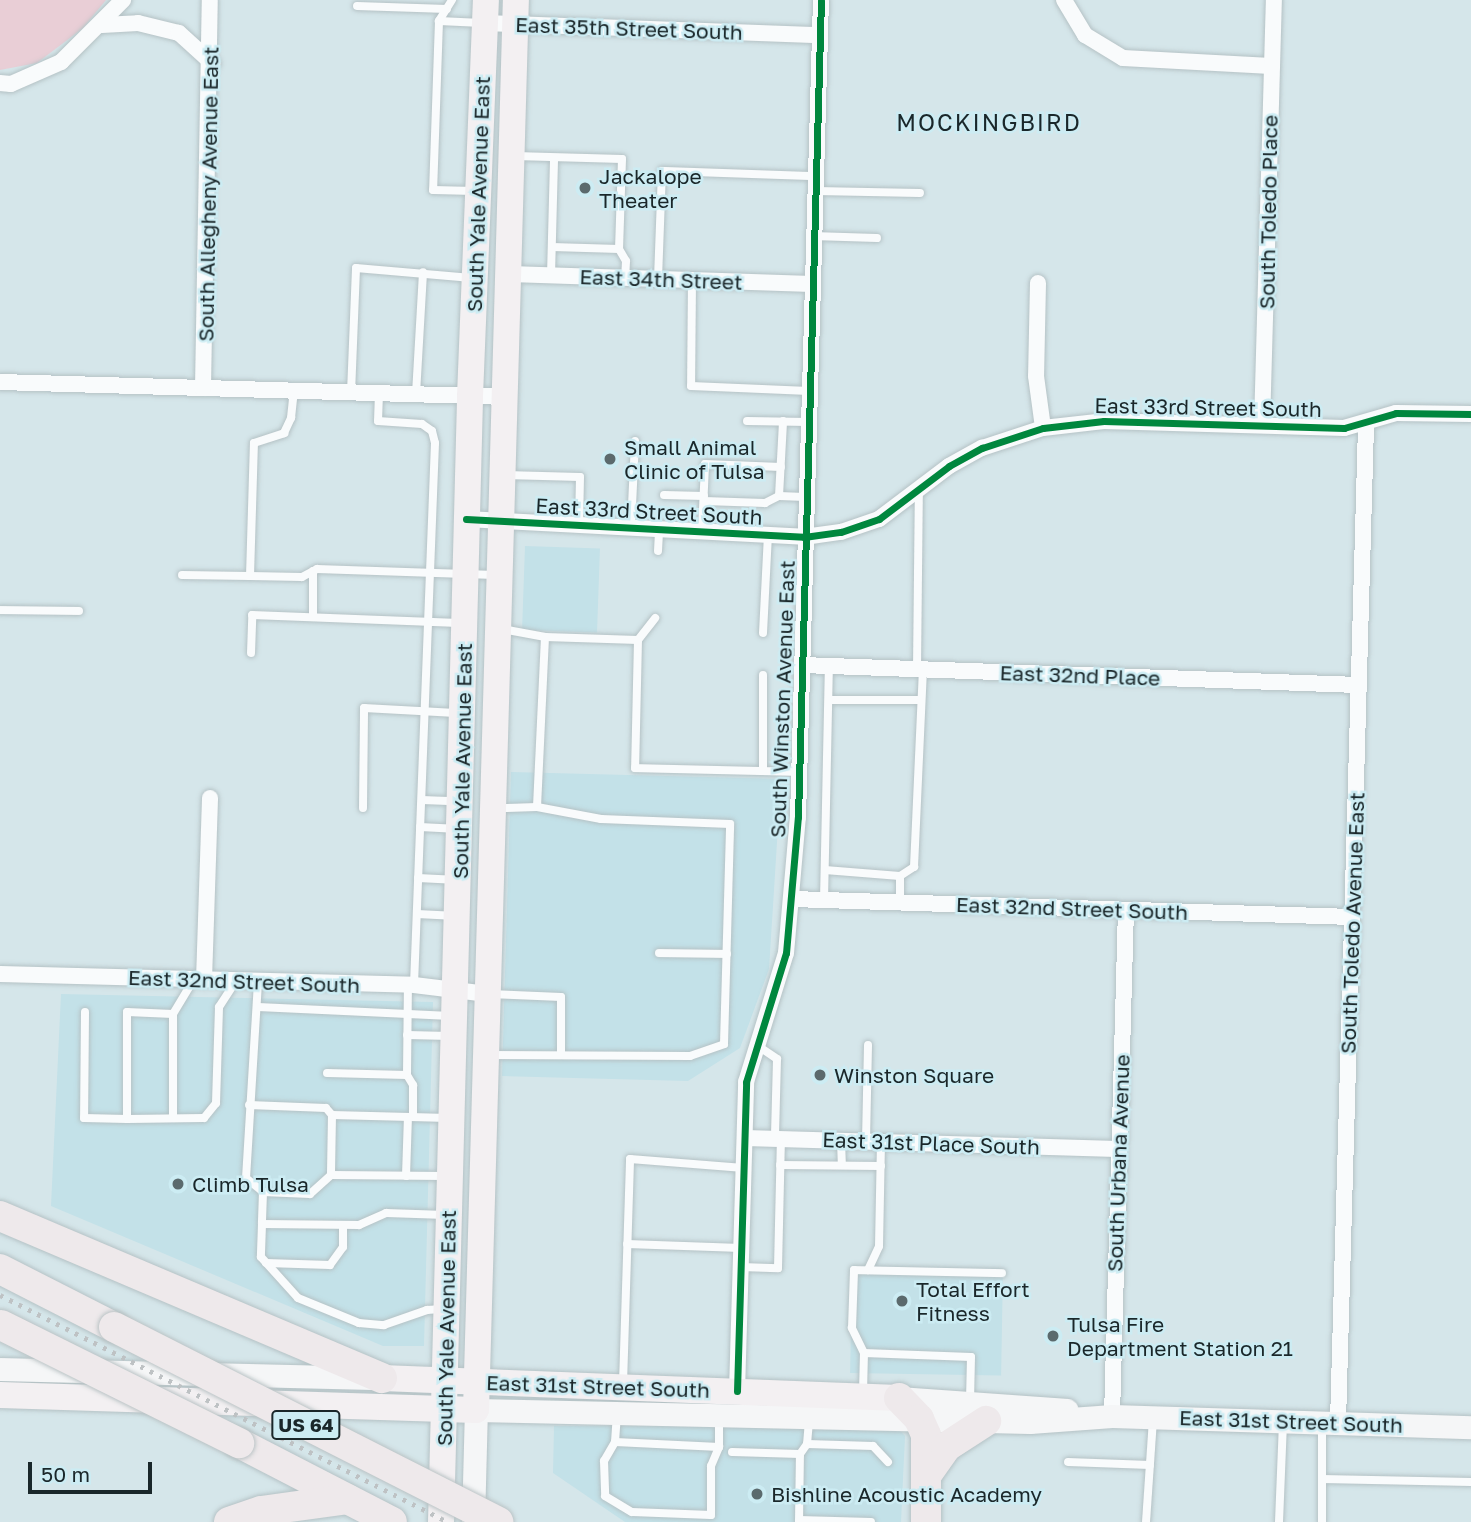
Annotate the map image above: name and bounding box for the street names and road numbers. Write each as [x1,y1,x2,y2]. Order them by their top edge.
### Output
street label: East 35th Street South [515,11,743,45]
street label: South Allegheny Avenue East [193,46,223,342]
street label: South Yale Avenue East [461,76,495,312]
street label: South Toledo Place [1254,115,1282,309]
street label: East 34th Street [579,264,743,294]
street label: East 33rd Street South [1094,392,1322,422]
street label: East 33rd Street South [535,492,763,530]
street label: South Winston Avenue East [765,560,799,838]
street label: South Yale Avenue East [447,643,477,879]
street label: East 32nd Place [999,660,1161,690]
street label: South Toledo Avenue East [1335,792,1369,1054]
street label: East 32nd Street South [956,891,1188,925]
street label: East 32nd Street South [128,964,360,998]
street label: South Urbana Avenue [1102,1054,1134,1272]
street label: East 31st Place South [822,1127,1040,1159]
street label: South Yale Avenue East [431,1210,461,1446]
street label: East 31st Street South [486,1369,710,1403]
street label: East 31st Street South [1179,1404,1403,1438]
road number: US 64 [271,1410,341,1441]

